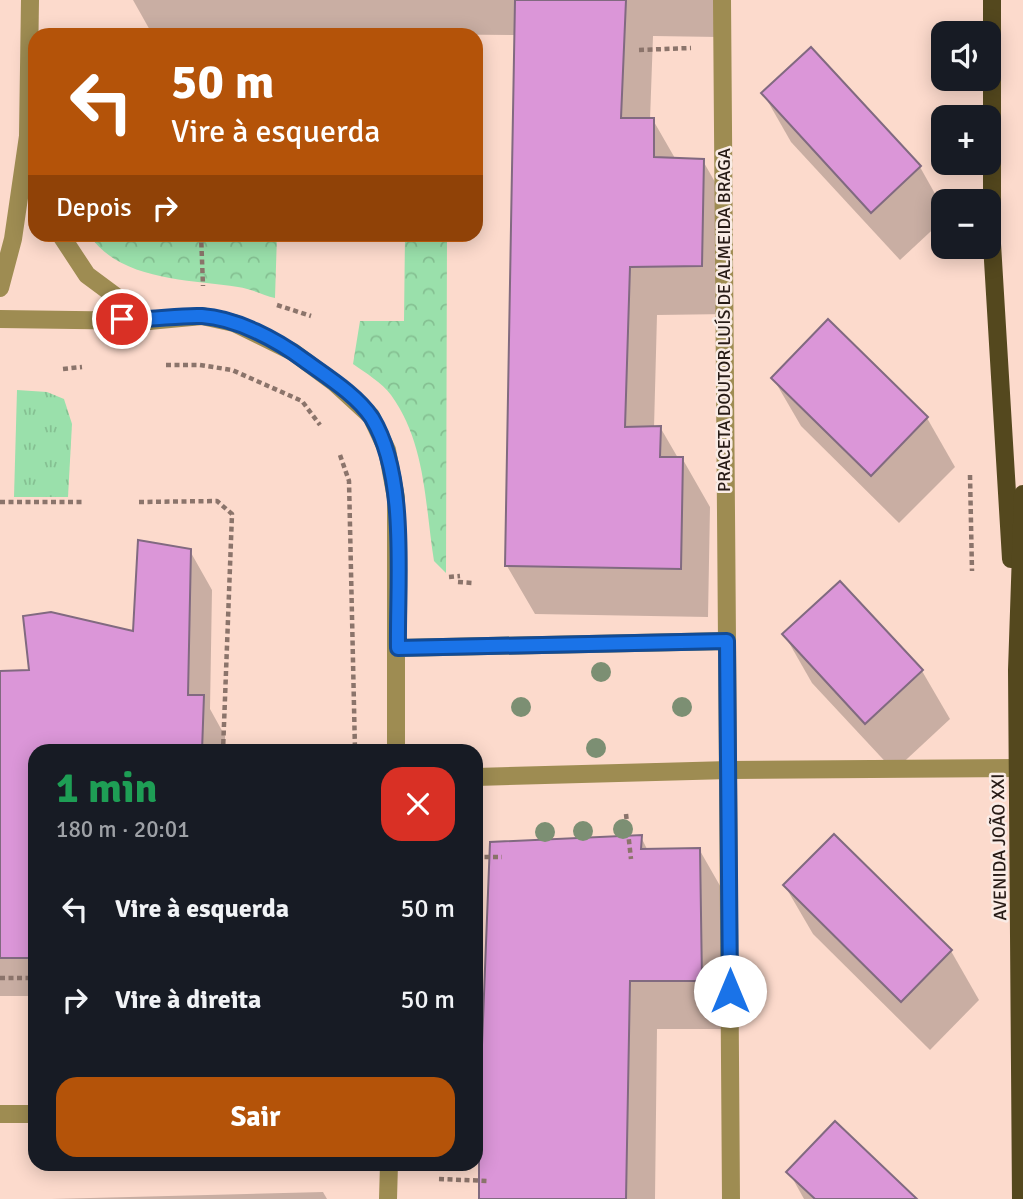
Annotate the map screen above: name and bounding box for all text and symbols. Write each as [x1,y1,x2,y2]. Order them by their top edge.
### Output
map controls [931,21,1001,259]
button: sound [931,21,1001,91]
text: 50 m [171,52,274,112]
icon: left [56,56,147,147]
button: + [931,105,1001,175]
text: Vire à esquerda [171,112,381,151]
street label: PRACETA DOUTOR LUÍS DE ALMEIDA BRAGA [713,148,735,492]
icon: right [146,189,184,227]
button: − [931,189,1001,259]
text: Depois [56,192,132,224]
pin [92,289,152,349]
icon: arrive [103,300,141,338]
text: 1 min [56,763,157,814]
button: close [381,767,455,841]
street label: AVENIDA JOÃO XXI [987,773,1011,921]
text: 180 m · 20:01 [56,815,190,844]
icon: left [56,890,94,928]
text: Vire à esquerda [115,893,289,925]
text: 50 m [400,893,455,925]
position arrow [693,954,767,1028]
icon: right [56,981,94,1019]
text: Vire à direita [115,984,261,1016]
text: 50 m [400,984,455,1016]
button: Sair [56,1077,455,1157]

